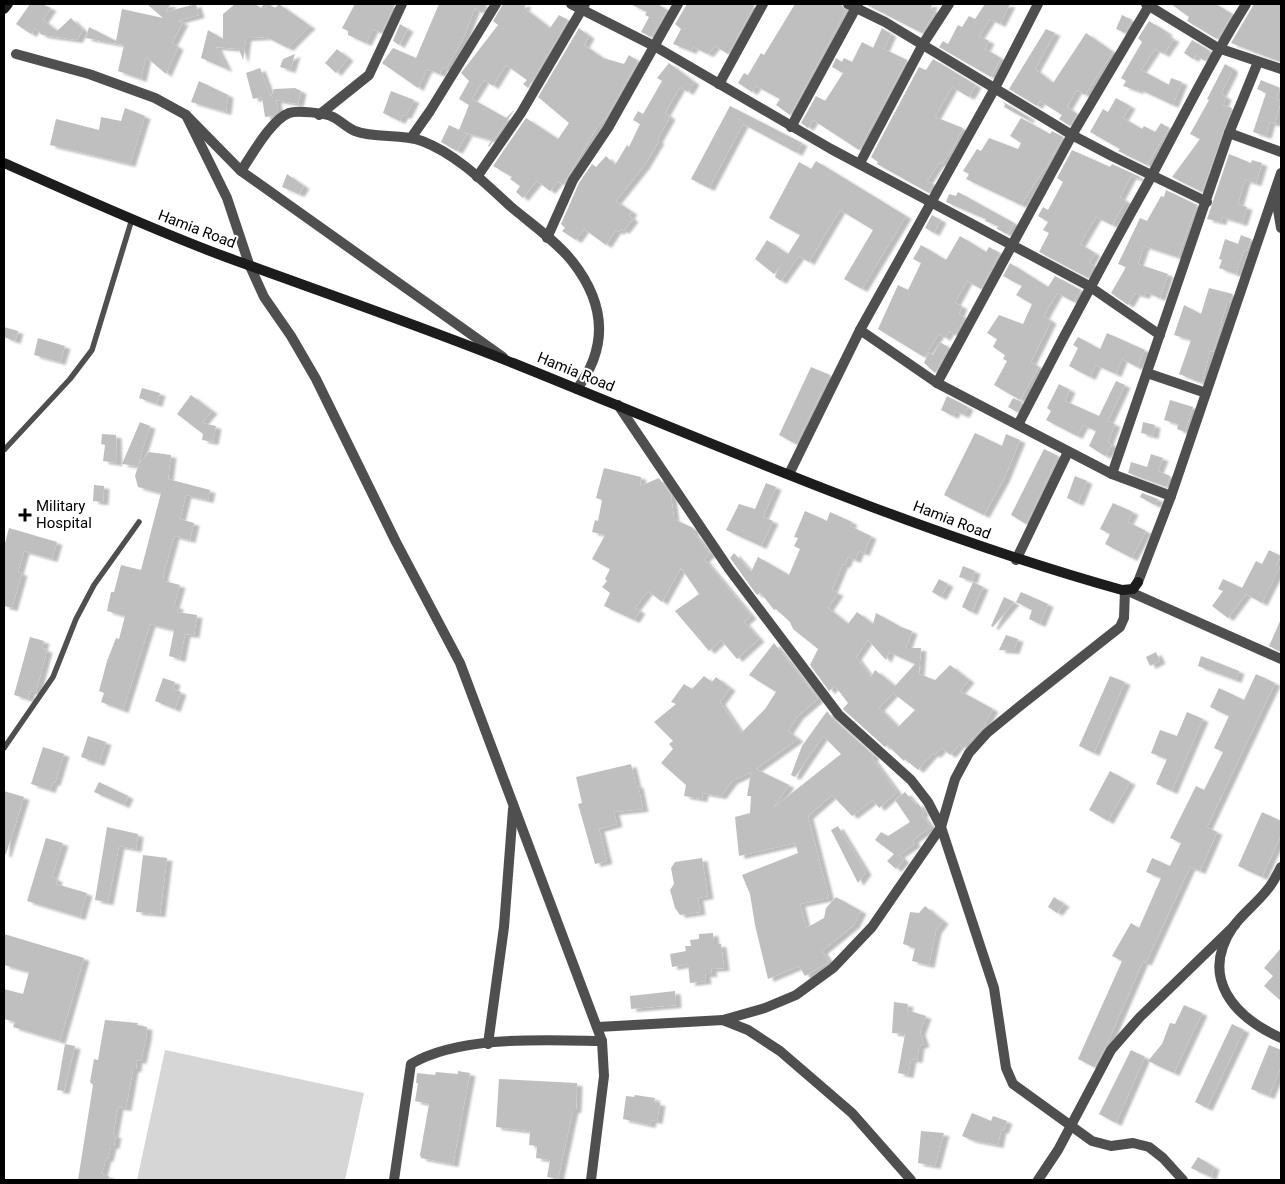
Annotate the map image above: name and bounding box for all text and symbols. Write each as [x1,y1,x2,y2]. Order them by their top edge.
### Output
street label: Hamia Road [156,206,238,252]
street label: Hamia Road [535,348,617,396]
place label: Military Hospital [36,497,92,532]
street label: Hamia Road [911,497,993,543]
marker: Military Hospital [18,508,32,522]

